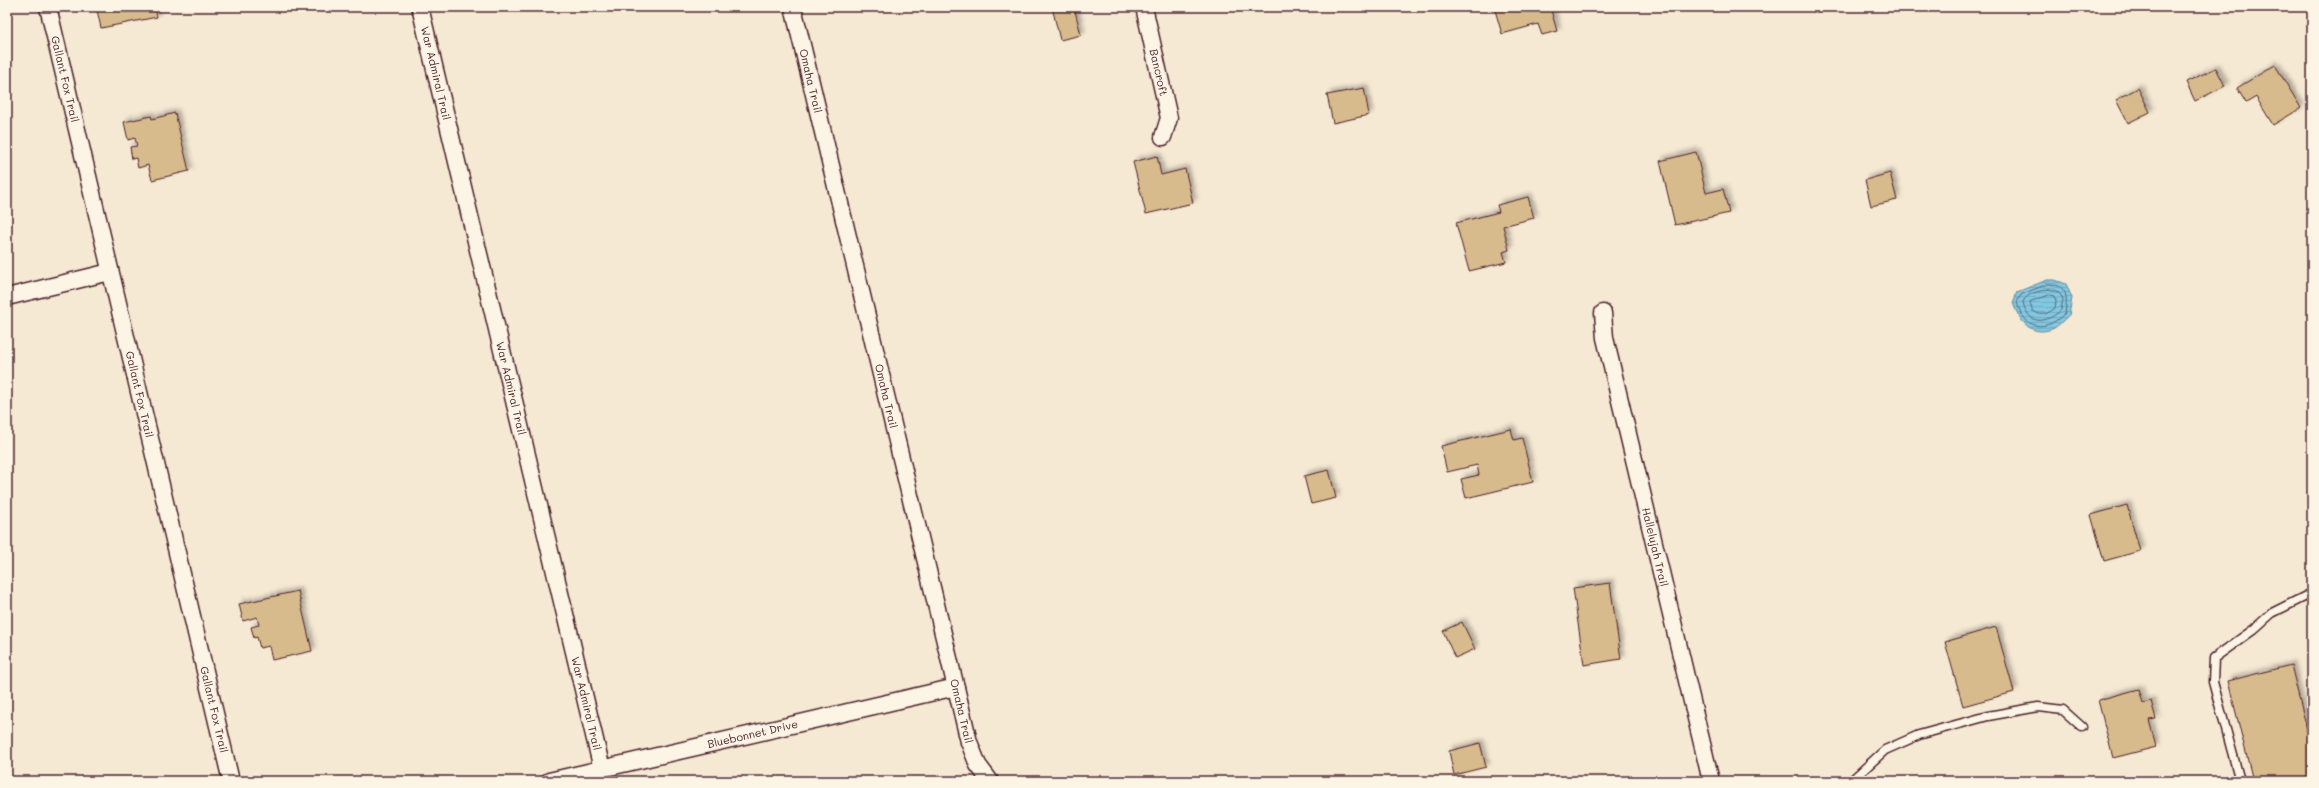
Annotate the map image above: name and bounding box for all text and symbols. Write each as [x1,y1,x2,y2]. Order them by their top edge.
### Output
street label: War Admiral Trail [418,25,455,121]
street label: Gallant Fox Trail [48,34,83,124]
street label: Omaha Trail [796,47,826,114]
street label: Bancroft [1147,47,1172,97]
street label: War Admiral Trail [493,340,530,436]
street label: Gallant Fox Trail [123,349,158,439]
street label: Omaha Trail [872,362,902,430]
street label: Hallelujah Trail [1639,506,1672,588]
street label: War Admiral Trail [568,655,605,752]
street label: Gallant Fox Trail [197,665,232,754]
street label: Omaha Trail [947,677,977,745]
street label: Bluebonnet Drive [706,716,799,751]

